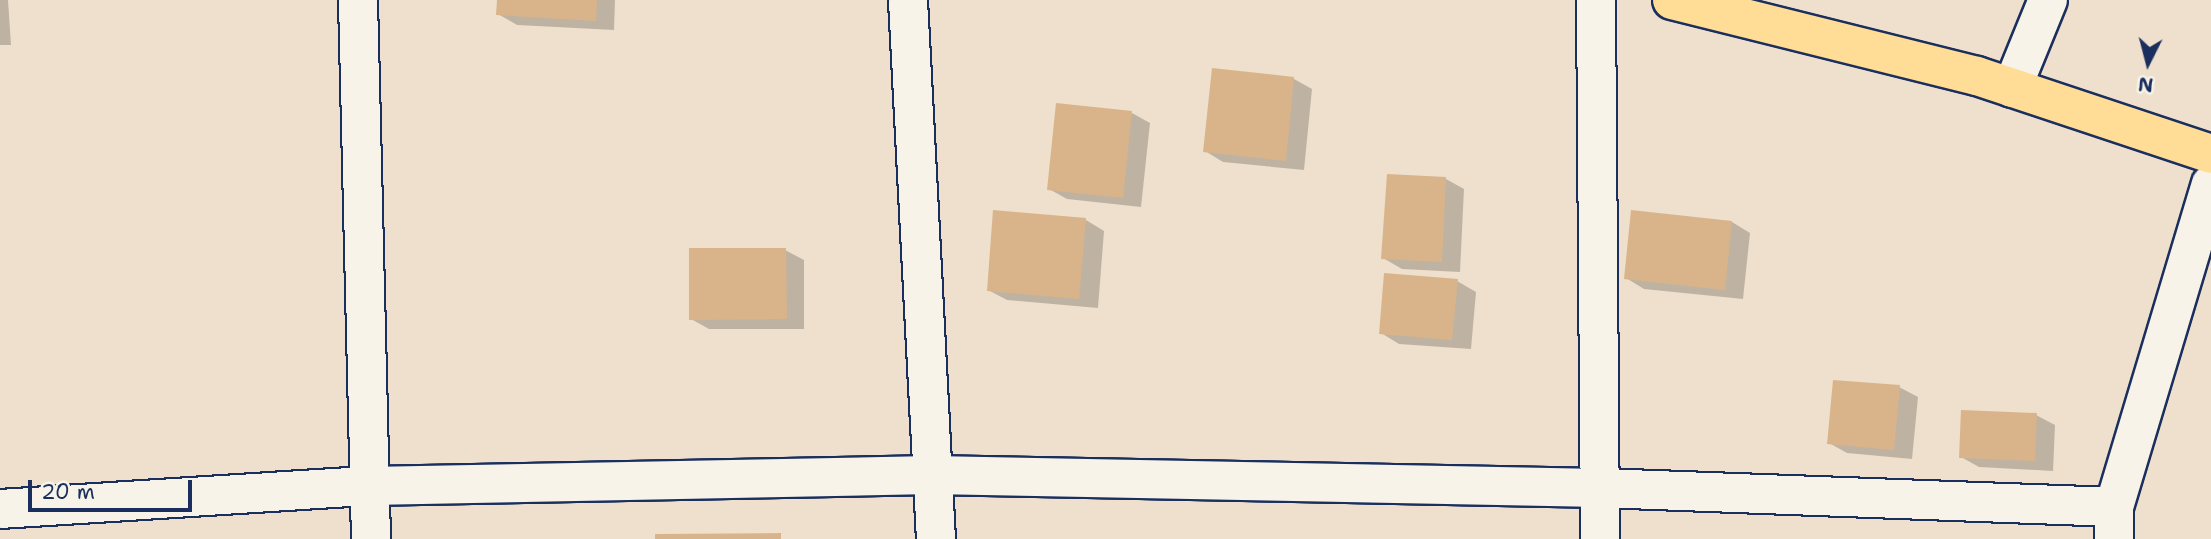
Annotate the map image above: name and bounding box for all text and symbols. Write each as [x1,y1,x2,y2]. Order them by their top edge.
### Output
north arrow [2113,28,2183,98]
text: N [2137,71,2155,98]
scale bar [32,466,196,510]
text: 20 m [41,478,95,506]

